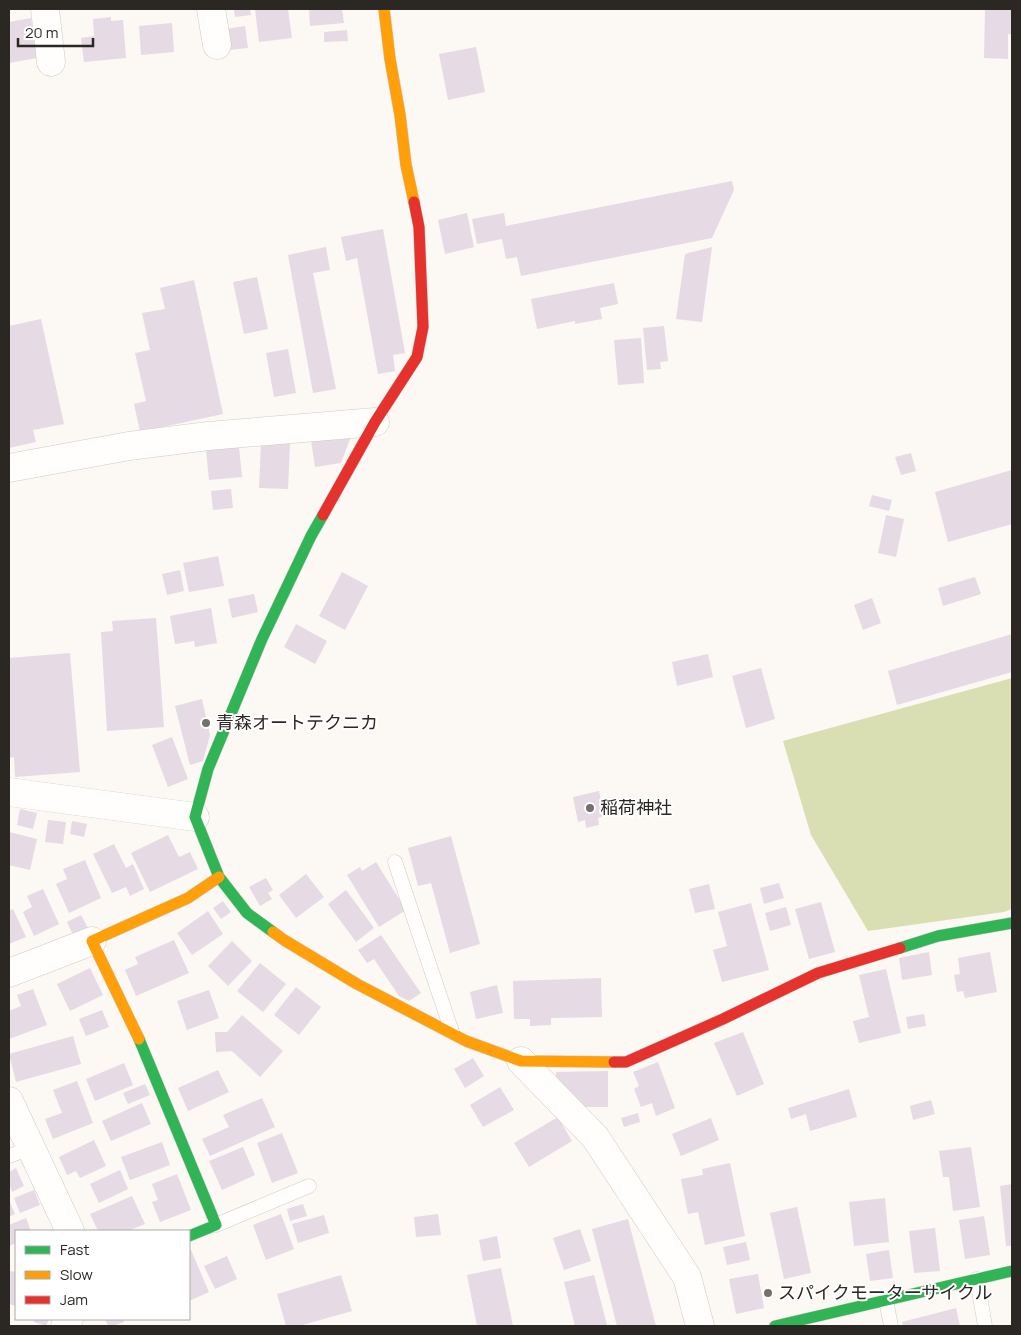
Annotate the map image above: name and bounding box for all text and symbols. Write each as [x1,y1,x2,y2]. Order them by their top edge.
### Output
scale bar [18,15,92,47]
text: 20 m [25,22,58,43]
place label: 青森オートテクニカ [216,710,378,734]
marker: 青森オートテクニカ [200,717,212,729]
place label: 稲荷神社 [600,795,672,819]
marker: 稲荷神社 [584,802,596,814]
legend [15,1230,190,1320]
text: Fast [60,1239,89,1260]
text: Slow [60,1264,93,1285]
place label: スパイクモーターサイクル [778,1280,992,1304]
marker: スパイクモーターサイクル [762,1287,774,1299]
text: Jam [60,1289,88,1310]

